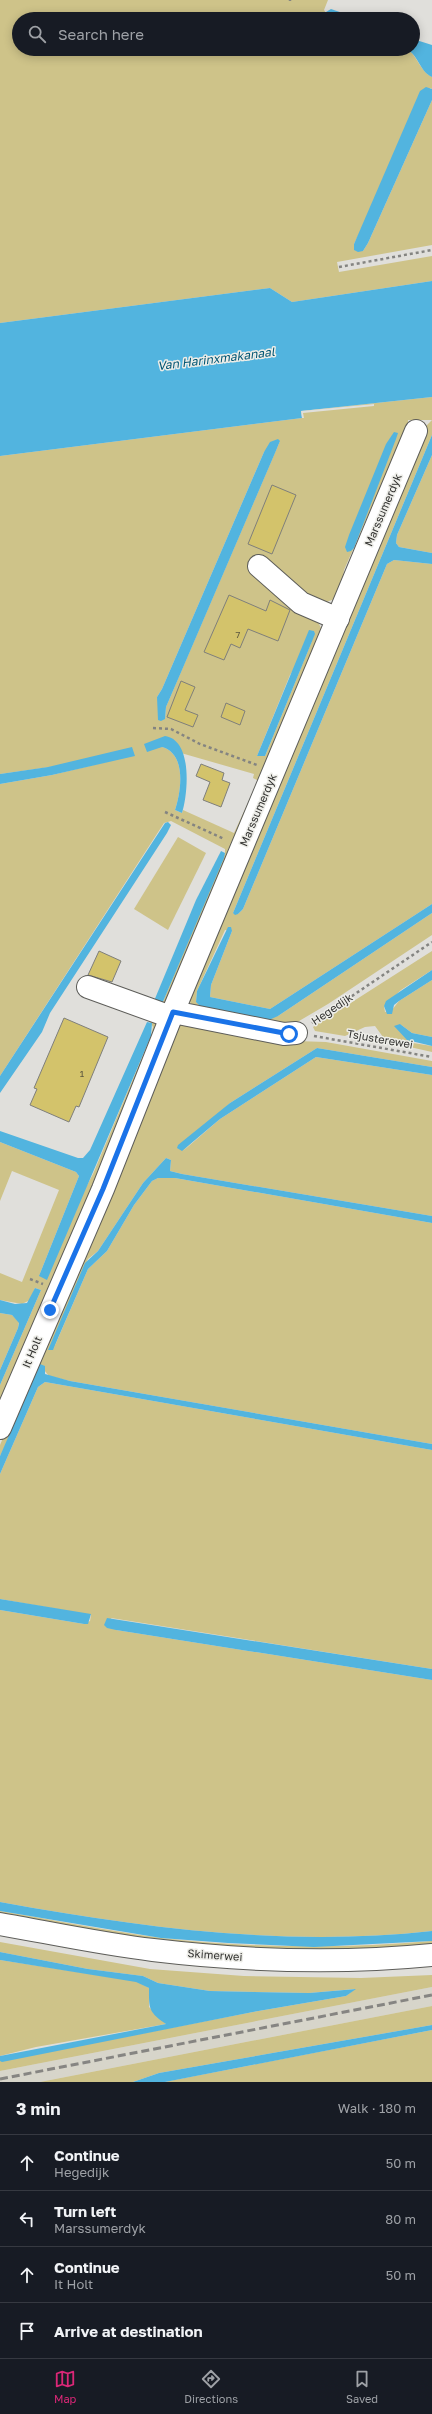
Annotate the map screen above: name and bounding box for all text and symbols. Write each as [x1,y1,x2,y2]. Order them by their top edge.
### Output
search box [12,12,420,56]
icon: search [26,23,48,45]
text: Search here [58,25,144,43]
water label: Van Harinxmakanaal [157,344,276,373]
street label: Marssumerdyk [361,471,404,548]
house number: 7 [236,629,241,640]
street label: Marssumerdyk [236,771,279,848]
street label: Hegedijk [309,990,355,1027]
route start [280,1025,298,1043]
street label: Tsjusterewei [346,1026,414,1051]
house number: 1 [80,1068,85,1079]
route end [41,1301,59,1319]
street label: It Holt [19,1334,44,1370]
street label: Skimerwei [187,1946,243,1963]
text: 3 min [16,2098,60,2119]
text: Walk · 180 m [338,2100,416,2116]
text: Continue [54,2146,120,2164]
icon: ahead [16,2152,38,2174]
text: 50 m [386,2155,416,2171]
text: Hegedijk [54,2164,109,2180]
text: Turn left [54,2202,116,2220]
icon: left [16,2208,38,2230]
text: 80 m [385,2211,416,2227]
text: Marssumerdyk [54,2220,146,2236]
text: Continue [54,2258,120,2276]
icon: ahead [16,2264,38,2286]
text: 50 m [386,2267,416,2283]
text: It Holt [54,2276,93,2292]
icon: arrive [16,2320,38,2342]
text: Arrive at destination [54,2322,203,2340]
tab: Map [54,2368,76,2405]
tab: Directions [184,2368,238,2405]
tab: Saved [346,2368,378,2405]

